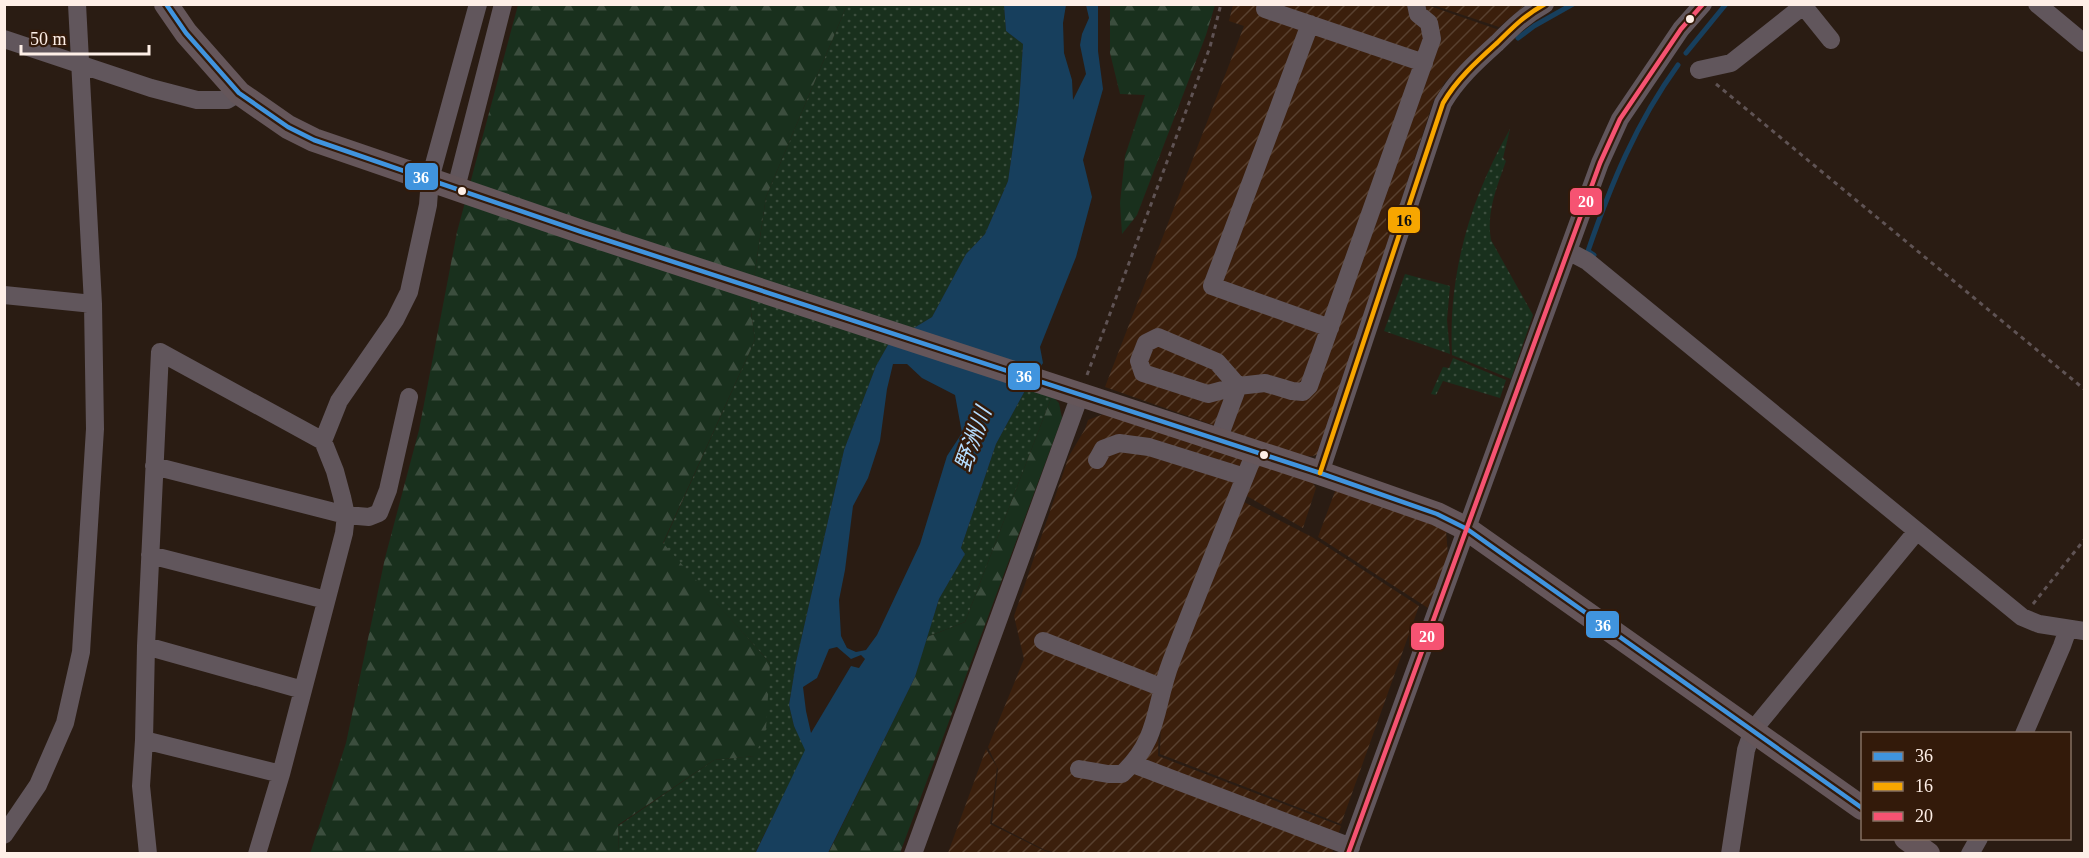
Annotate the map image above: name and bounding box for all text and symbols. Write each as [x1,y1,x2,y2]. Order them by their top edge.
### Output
unlabelled marker [1684,13,1696,25]
scale bar [21,18,148,56]
text: 50 m [30,29,67,49]
line badge: 36 [404,162,439,191]
text: 36 [413,169,429,186]
unlabelled marker [456,185,468,197]
line badge: 20 [1569,187,1603,216]
text: 20 [1578,193,1594,210]
line badge: 16 [1387,206,1421,234]
text: 16 [1396,212,1412,229]
line badge: 36 [1007,362,1041,391]
text: 36 [1016,368,1032,385]
water label: 野洲川 [950,402,997,474]
unlabelled marker [1258,449,1270,461]
line badge: 36 [1585,610,1620,639]
text: 36 [1595,617,1611,634]
line badge: 20 [1410,622,1445,651]
text: 20 [1419,628,1435,645]
legend [1861,732,2071,840]
text: 36 [1915,746,1933,766]
text: 16 [1915,776,1933,796]
text: 20 [1915,806,1933,826]

